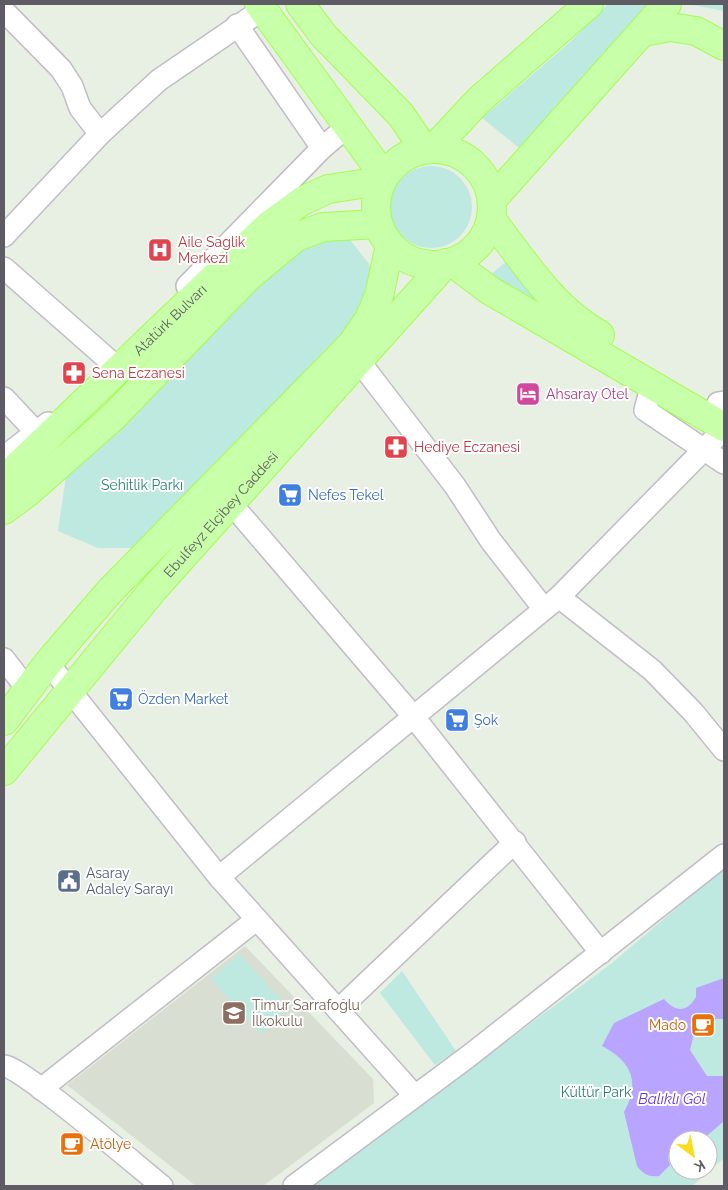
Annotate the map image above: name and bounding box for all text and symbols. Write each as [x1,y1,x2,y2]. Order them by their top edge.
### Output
place label: Aile Saglik Merkezi [178,234,246,266]
hospital icon: Aile Saglik Merkezi [147,237,173,263]
street label: Atatürk Bulvarı [130,281,210,358]
pharmacy icon: Sena Eczanesi [61,360,87,386]
place label: Sena Eczanesi [92,365,185,381]
hotel icon: Ahsaray Otel [515,381,541,407]
place label: Ahsaray Otel [546,386,628,402]
pharmacy icon: Hediye Eczanesi [383,434,409,460]
place label: Hediye Eczanesi [414,439,520,455]
street label: Ebulfeyz Elçibey Caddesi [160,448,281,580]
park label: Sehitlik Parkı [101,477,183,493]
supermarket icon: Nefes Tekel [277,482,303,508]
place label: Nefes Tekel [308,487,384,503]
supermarket icon: Özden Market [108,686,134,712]
place label: Özden Market [138,689,229,707]
supermarket icon: Şok [444,707,470,733]
place label: Şok [474,712,499,728]
place label: Asaray Adaley Sarayı [86,865,173,897]
public building icon: Asaray Adaley Sarayı [56,868,82,894]
place label: Timur Sarrafoğlu İlkokulu [252,997,360,1029]
school or university icon: Timur Sarrafoğlu İlkokulu [221,1000,247,1026]
cafe icon: Mado [690,1012,716,1038]
place label: Mado [649,1017,686,1033]
park label: Kültür Park [561,1084,632,1100]
water label: Balıklı Göl [638,1090,706,1108]
north arrow [668,1130,718,1180]
cafe icon: Atölye [59,1131,85,1157]
place label: Atölye [90,1136,131,1152]
text: K [691,1157,708,1176]

